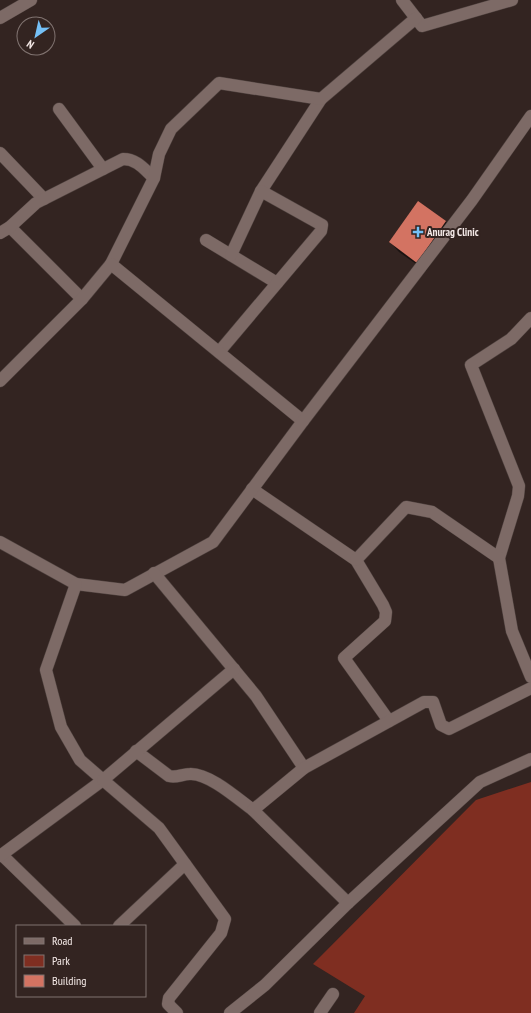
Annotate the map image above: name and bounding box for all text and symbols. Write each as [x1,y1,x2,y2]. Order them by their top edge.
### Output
north arrow [16,16,56,56]
text: N [24,37,37,52]
place label: Anurag Clinic [426,225,479,239]
marker: Anurag Clinic [412,226,424,238]
legend [16,925,146,997]
text: Road [52,933,72,948]
text: Park [52,953,70,968]
text: Building [52,973,87,988]

